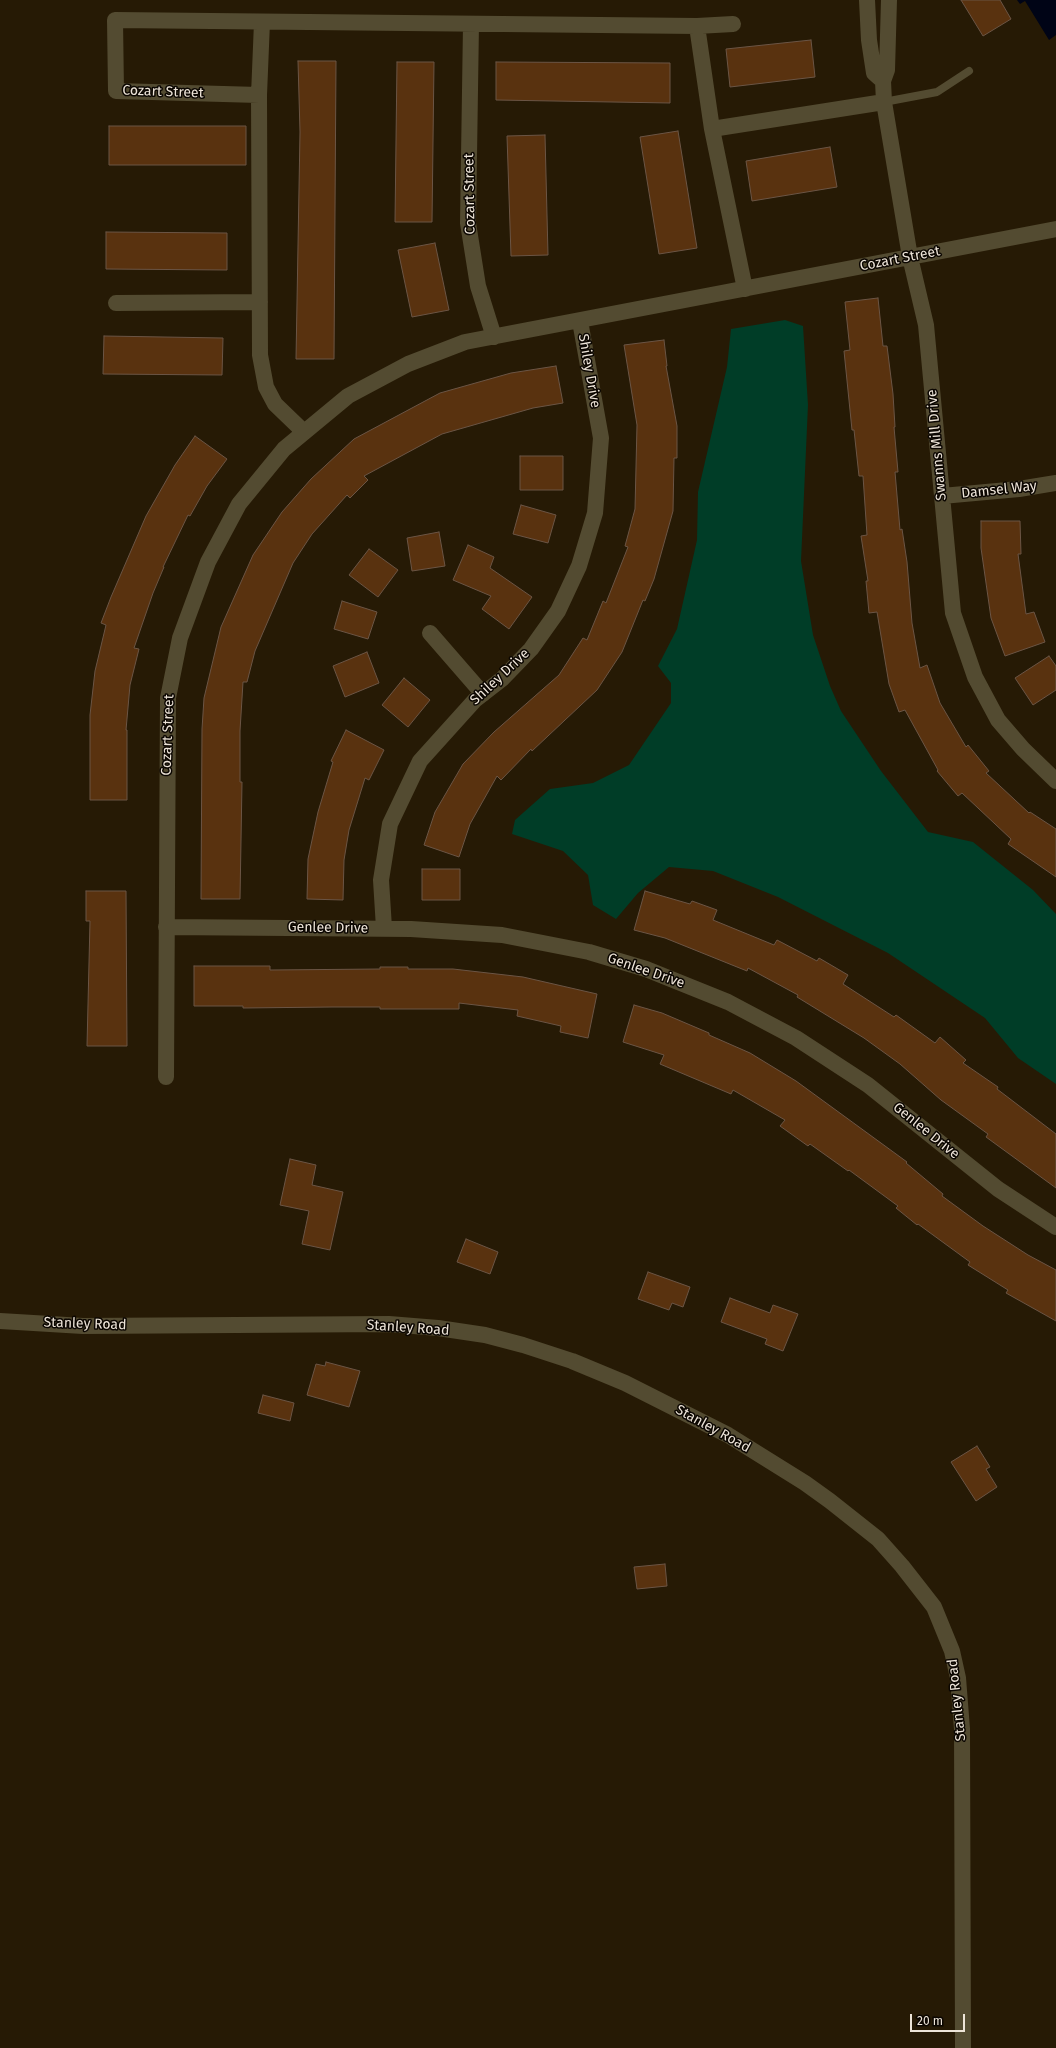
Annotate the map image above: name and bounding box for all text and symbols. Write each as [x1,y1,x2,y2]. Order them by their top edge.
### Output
street label: Cozart Street [122,82,204,102]
street label: Cozart Street [461,153,479,235]
street label: Cozart Street [858,243,942,275]
street label: Shiley Drive [574,333,604,409]
street label: Swanns Mill Drive [924,389,950,501]
street label: Damsel Way [960,478,1038,502]
street label: Shiley Drive [467,645,533,709]
street label: Cozart Street [158,694,178,776]
street label: Genlee Drive [288,919,368,937]
street label: Genlee Drive [605,950,687,992]
street label: Genlee Drive [889,1099,963,1163]
street label: Stanley Road [43,1314,127,1334]
street label: Stanley Road [366,1317,450,1339]
street label: Stanley Road [673,1402,753,1456]
street label: Stanley Road [944,1658,970,1742]
scale bar [912,2006,967,2032]
text: 20 m [917,2014,943,2028]

